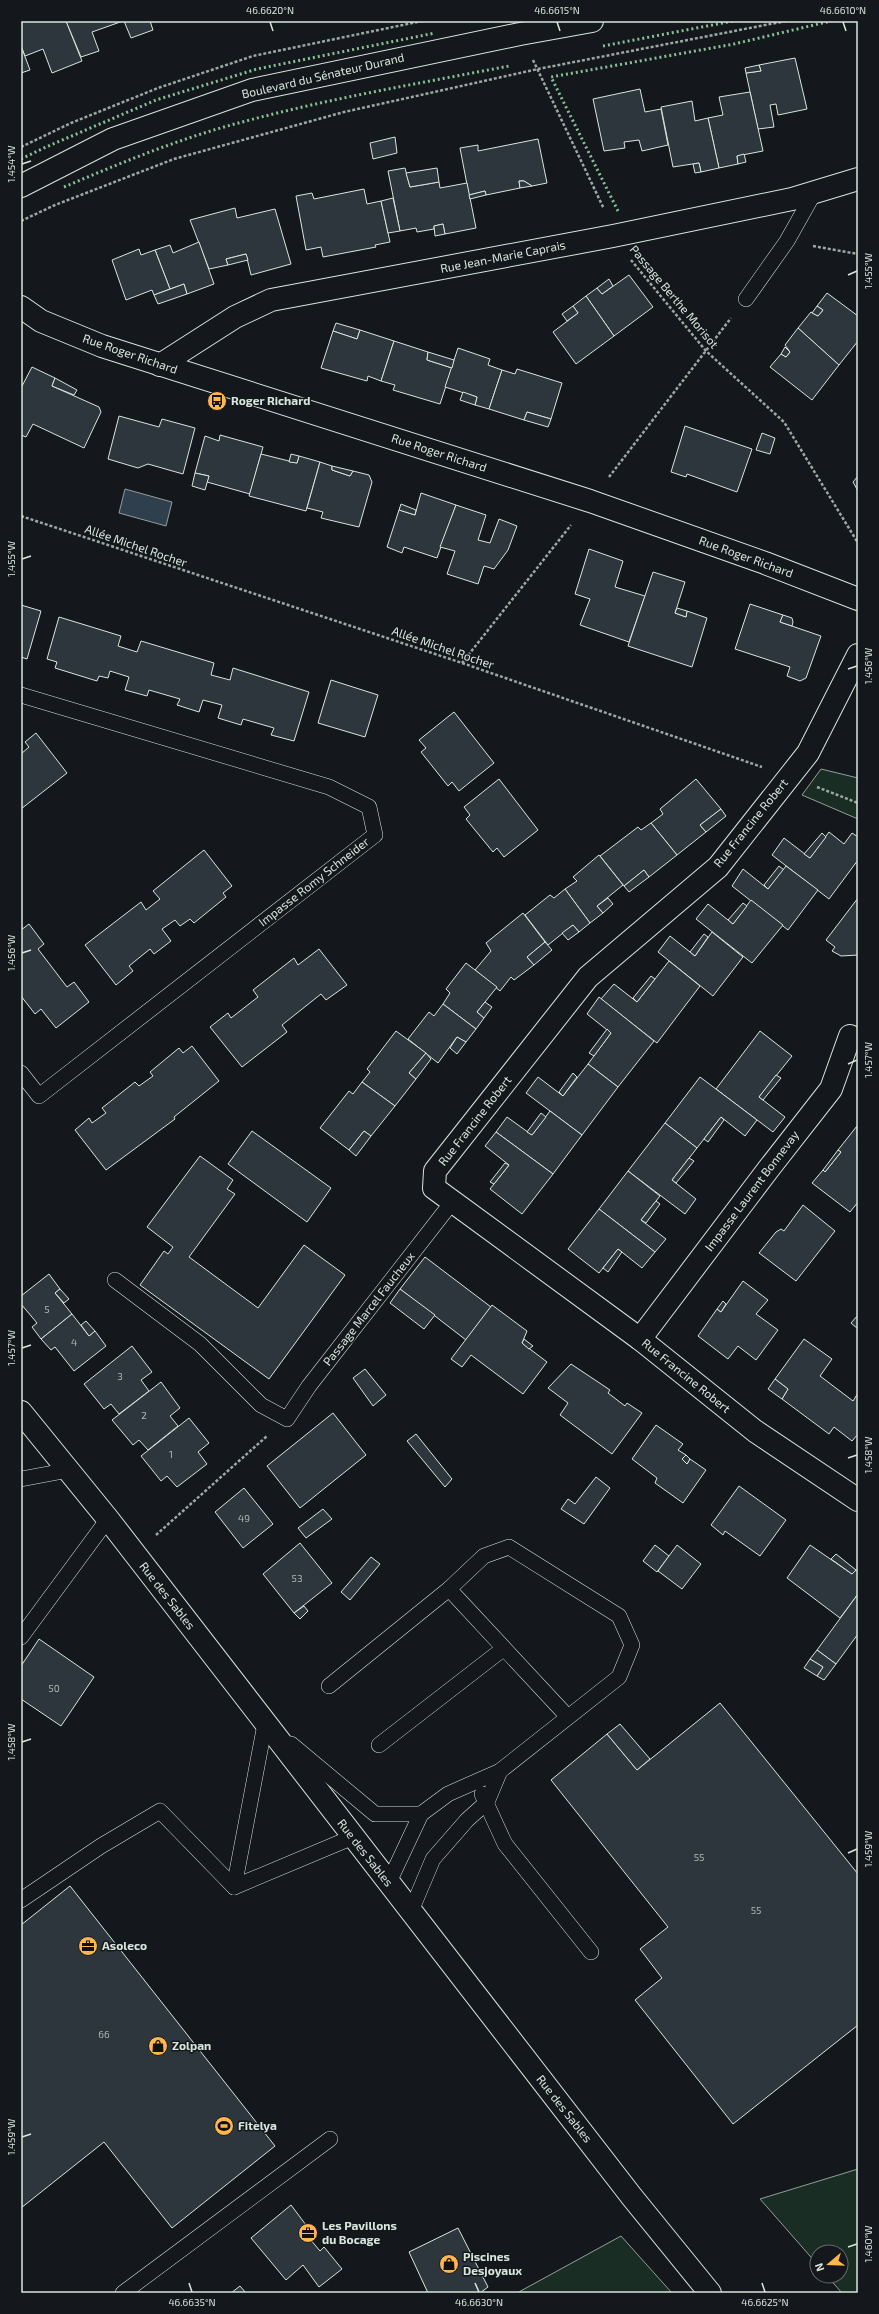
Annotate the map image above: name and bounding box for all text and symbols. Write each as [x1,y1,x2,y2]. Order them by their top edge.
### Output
text: 46.6620°N [246,4,294,16]
text: 46.6615°N [534,4,580,16]
text: 46.6610°N [820,4,866,16]
street label: Boulevard du Sénateur Durand [240,49,405,101]
text: 1.454°W [5,145,17,182]
street label: Rue Jean-Marie Caprais [439,237,567,275]
street label: Passage Berthe Morisot [628,242,722,351]
text: 1.455°W [862,252,874,289]
street label: Rue Roger Richard [81,330,180,376]
bus stop icon: Roger Richard [206,390,228,412]
place label: Roger Richard [231,393,310,407]
street label: Rue Roger Richard [390,430,489,474]
street label: Allée Michel Rocher [83,521,189,569]
street label: Rue Roger Richard [697,533,795,580]
text: 1.455°W [5,540,17,577]
street label: Allée Michel Rocher [390,623,496,671]
text: 1.456°W [862,647,874,684]
street label: Rue Francine Robert [710,775,790,869]
street label: Impasse Romy Schneider [255,834,371,929]
text: 1.456°W [5,934,17,971]
text: 1.457°W [862,1042,874,1078]
street label: Rue Francine Robert [435,1072,514,1168]
street label: Impasse Laurent Bonnevay [701,1127,801,1253]
street label: Passage Marcel Faucheux [320,1248,417,1368]
house number: 5 [44,1303,50,1315]
text: 1.457°W [5,1330,17,1366]
street label: Rue Francine Robert [640,1335,734,1415]
house number: 4 [71,1336,77,1348]
house number: 3 [117,1370,123,1382]
house number: 2 [141,1409,147,1421]
text: 1.458°W [862,1436,874,1473]
house number: 1 [169,1448,173,1460]
house number: 49 [238,1512,250,1524]
street label: Rue des Sables [137,1559,198,1632]
house number: 53 [292,1572,302,1584]
house number: 50 [48,1682,60,1694]
text: 1.458°W [5,1723,17,1760]
street label: Rue des Sables [335,1816,396,1889]
text: 1.459°W [862,1830,874,1867]
house number: 55 [694,1851,704,1863]
house number: 55 [751,1904,761,1916]
office icon: Asoleco [77,1935,99,1957]
place label: Asoleco [102,1938,147,1952]
house number: 66 [98,2028,110,2040]
shop icon: Zolpan [147,2035,169,2057]
place label: Zolpan [172,2038,211,2052]
street label: Rue des Sables [534,2072,595,2145]
sports icon: Fitelya [213,2115,235,2137]
text: 1.459°W [5,2118,17,2155]
place label: Fitelya [238,2118,277,2133]
place label: Les Pavillons du Bocage [322,2218,397,2246]
office icon: Les Pavillons du Bocage [297,2222,319,2244]
text: 1.460°W [862,2225,874,2263]
north arrow [809,2244,849,2284]
place label: Piscines Desjoyaux [463,2249,522,2278]
shop icon: Piscines Desjoyaux [438,2253,460,2275]
text: N [812,2261,827,2273]
text: 46.6635°N [168,2296,216,2308]
text: 46.6630°N [455,2296,503,2308]
text: 46.6625°N [741,2296,789,2308]

